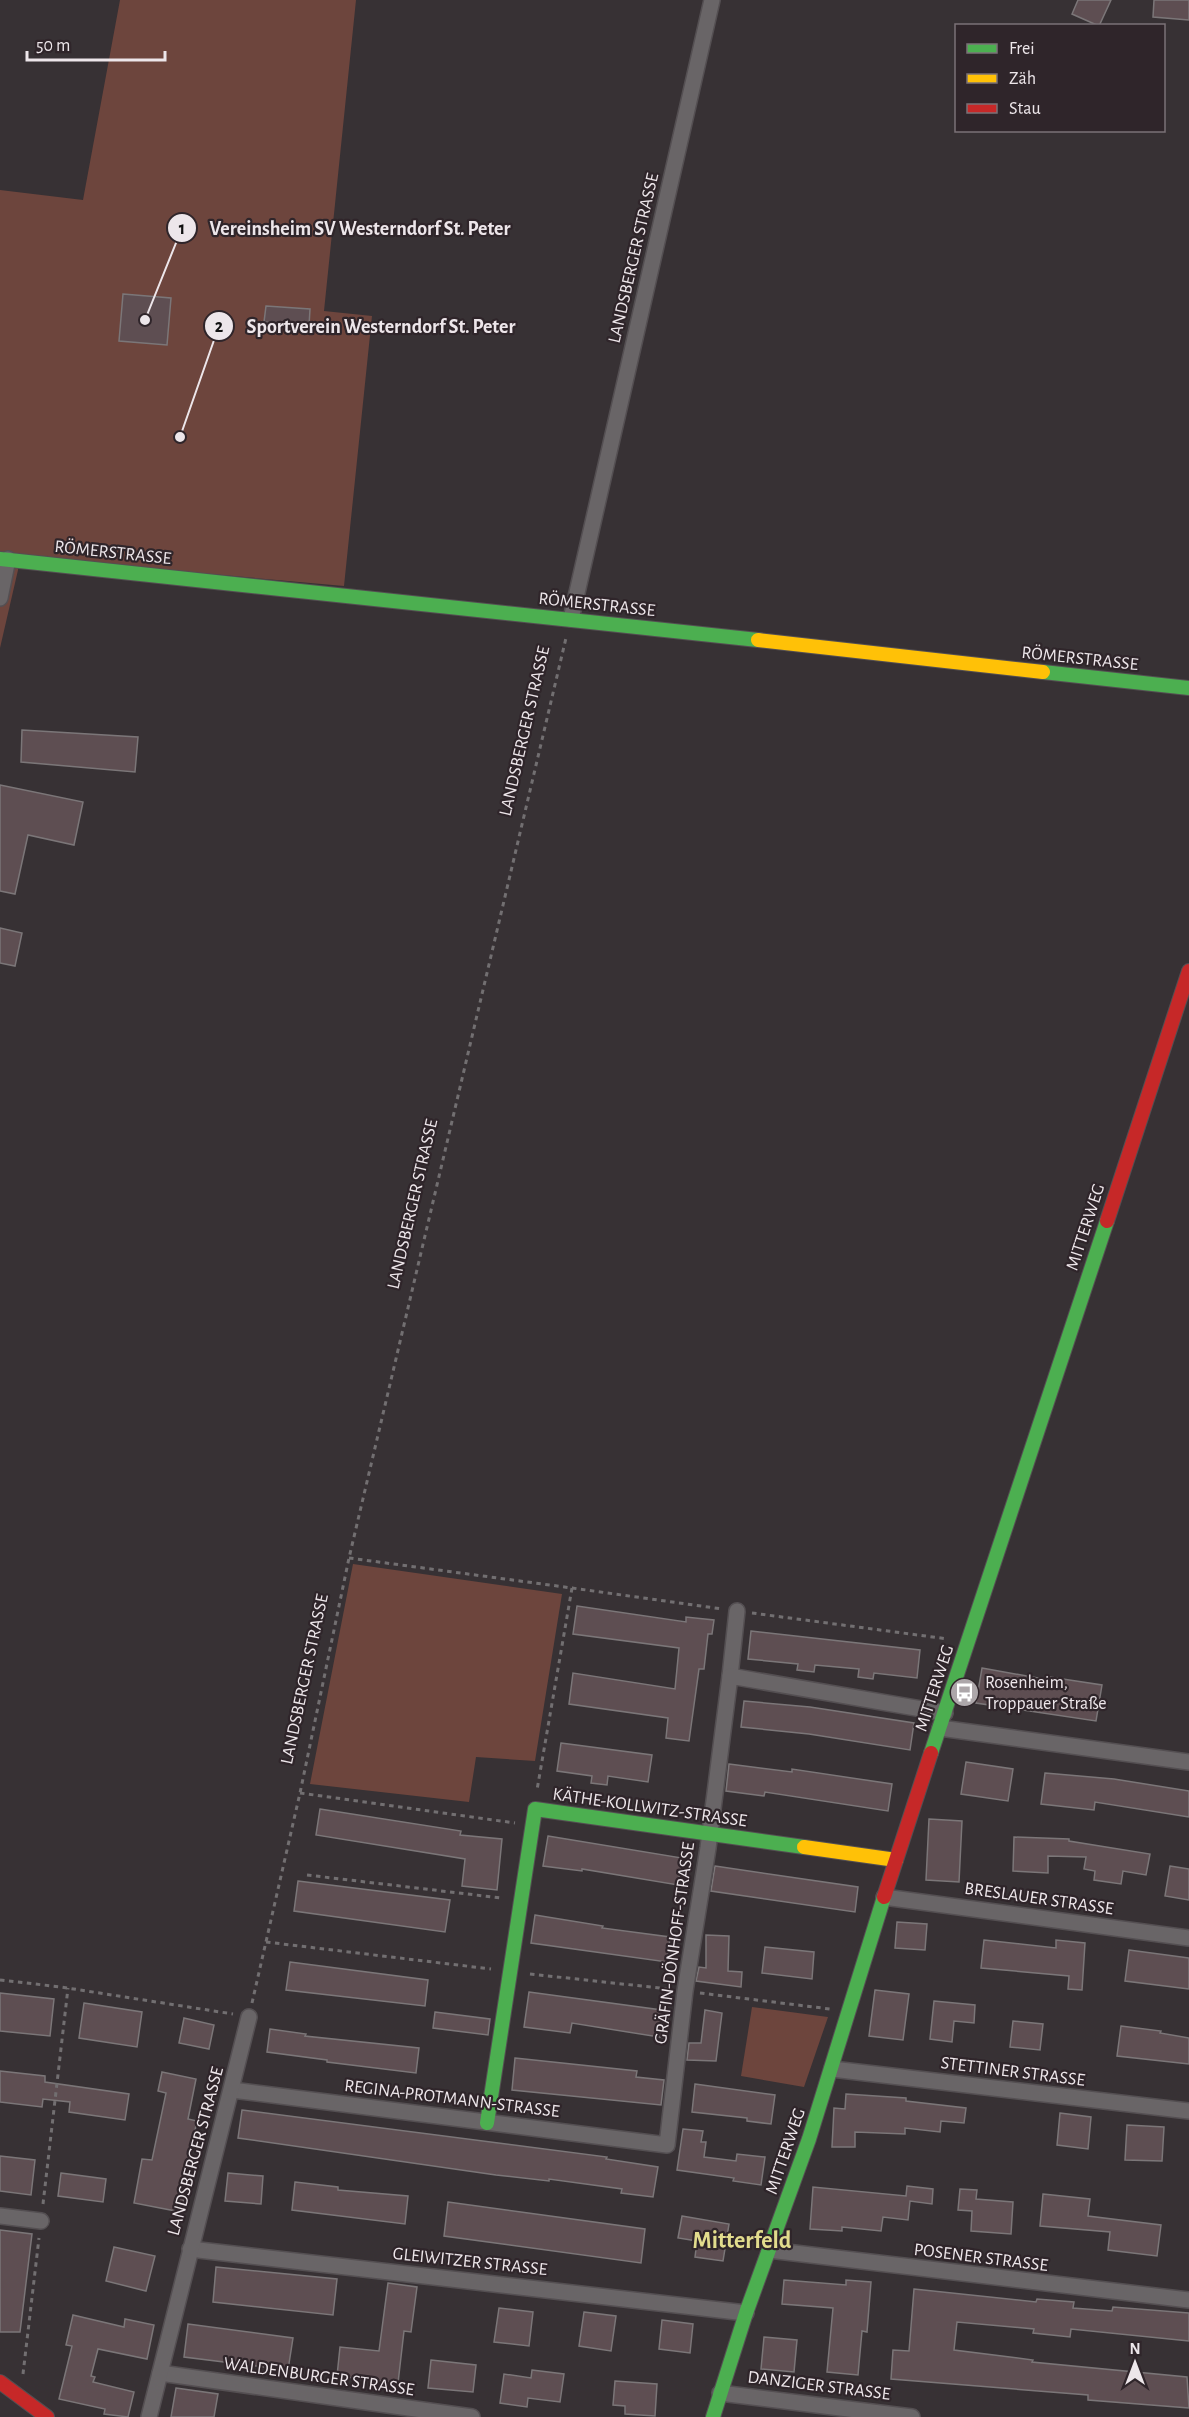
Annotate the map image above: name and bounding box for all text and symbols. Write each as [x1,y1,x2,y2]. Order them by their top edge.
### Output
scale bar [27,24,165,62]
legend [955,24,1165,132]
text: 50 m [36,37,70,55]
text: Frei [1009,40,1035,58]
text: Zäh [1009,70,1036,88]
text: Stau [1009,100,1041,118]
street label: LANDSBERGER STRASSE [606,171,662,345]
callout: Vereinsheim SV Westerndorf St. Peter [167,209,522,247]
text: Vereinsheim SV Westerndorf St. Peter [210,219,510,239]
text: 1 [179,220,185,238]
callout: Sportverein Westerndorf St. Peter [204,307,527,345]
text: Sportverein Westerndorf St. Peter [247,317,515,337]
text: 2 [215,318,224,336]
street label: RÖMERSTRASSE [54,536,173,568]
street label: RÖMERSTRASSE [538,588,657,620]
street label: RÖMERSTRASSE [1021,642,1140,674]
street label: LANDSBERGER STRASSE [497,644,553,818]
street label: LANDSBERGER STRASSE [385,1117,441,1291]
street label: MITTERWEG [1063,1182,1108,1273]
street label: LANDSBERGER STRASSE [278,1592,332,1766]
street label: MITTERWEG [912,1643,957,1734]
place label: Rosenheim, Troppauer Straße [985,1674,1107,1713]
bus stop icon: Rosenheim, Troppauer Straße [948,1676,980,1708]
street label: KÄTHE-KOLLWITZ-STRASSE [552,1783,749,1831]
street label: GRÄFIN-DÖNHOFF-STRASSE [650,1840,698,2045]
street label: BRESLAUER STRASSE [963,1880,1115,1918]
street label: STETTINER STRASSE [940,2054,1086,2090]
street label: LANDSBERGER STRASSE [165,2065,227,2238]
street label: REGINA-PROTMANN-STRASSE [343,2077,561,2121]
street label: MITTERWEG [763,2106,809,2197]
district label: Mitterfeld [693,2229,792,2253]
street label: POSENER STRASSE [913,2241,1049,2275]
street label: GLEIWITZER STRASSE [392,2245,548,2279]
north arrow [1105,2333,1165,2393]
text: N [1129,2341,1141,2357]
street label: WALDENBURGER STRASSE [222,2355,416,2399]
street label: DANZIGER STRASSE [747,2368,892,2404]

